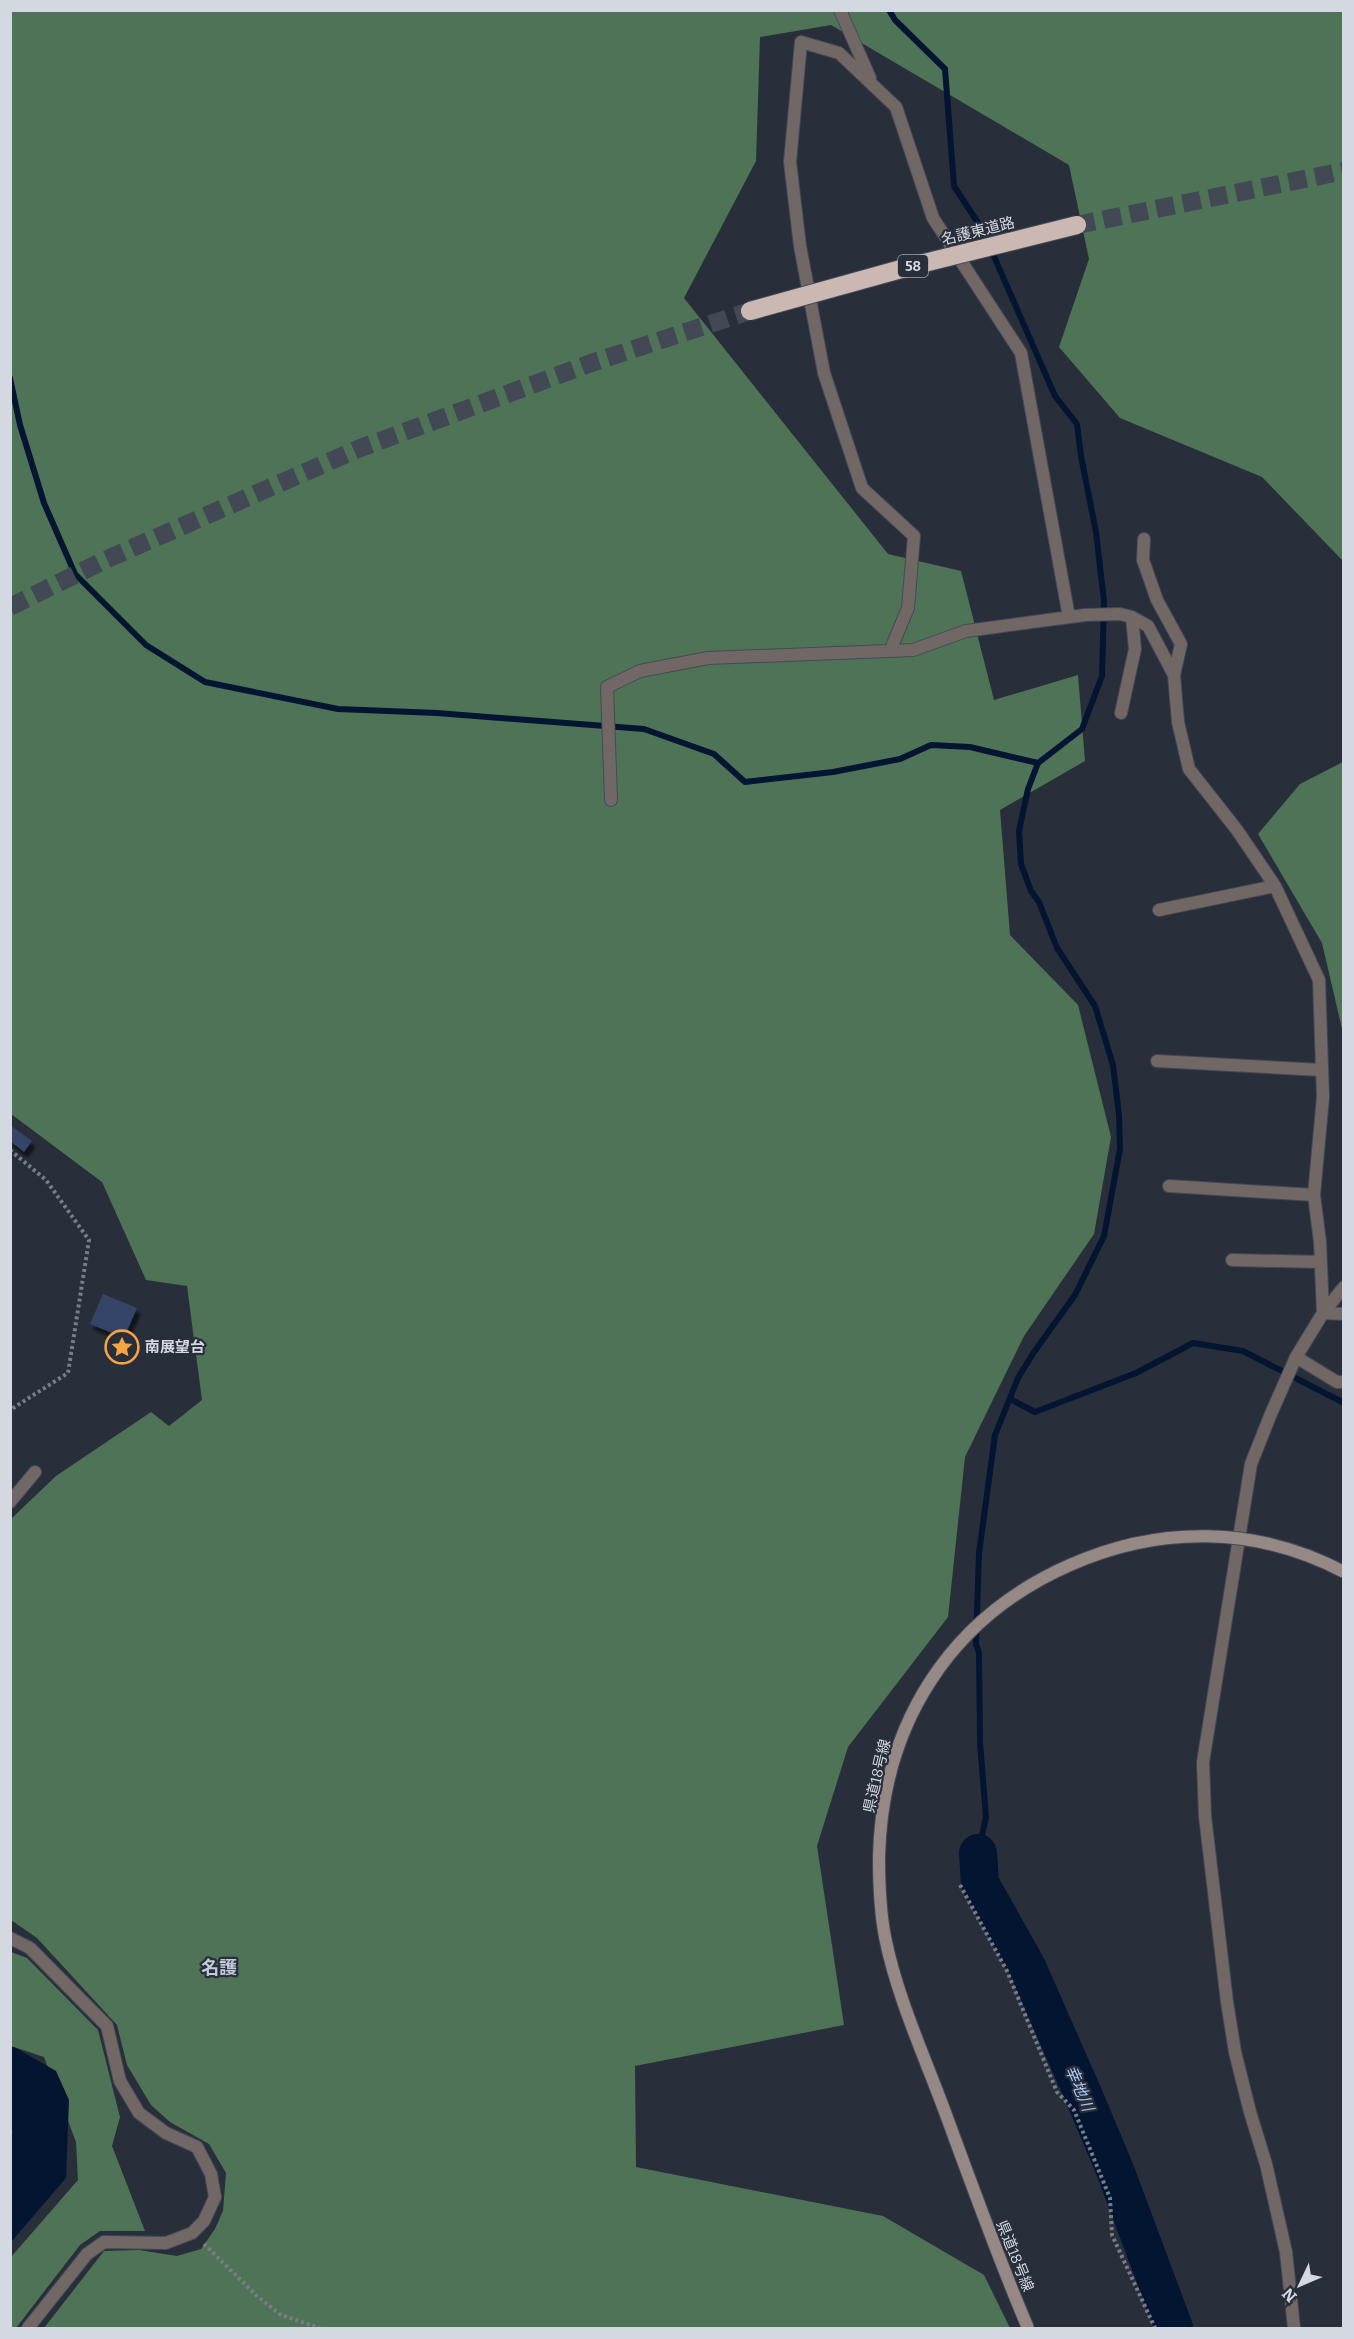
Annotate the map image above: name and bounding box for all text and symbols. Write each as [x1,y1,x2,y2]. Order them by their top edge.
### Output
street label: 名護東道路 [939,213,1017,249]
road number: 58 [898,255,928,277]
place icon: 南展望台 [104,1329,140,1365]
place label: 南展望台 [145,1338,205,1356]
street label: 県道18号線 [860,1737,894,1815]
district label: 名護 [201,1957,237,1979]
water label: 幸地川 [1061,2062,1098,2116]
street label: 県道18号線 [993,2218,1037,2294]
north arrow [1270,2255,1330,2315]
text: N [1278,2284,1301,2306]

